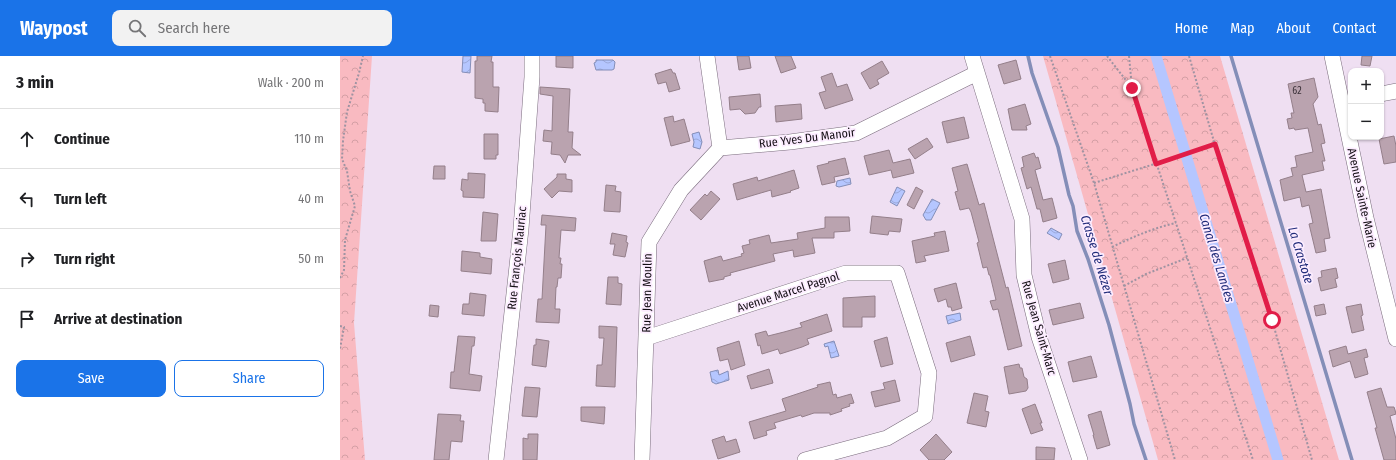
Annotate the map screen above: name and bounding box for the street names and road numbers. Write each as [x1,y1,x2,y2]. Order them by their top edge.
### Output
street label: Rue Yves Du Manoir [758,125,857,151]
street label: Avenue Sainte-Marie [1345,147,1379,249]
street label: Rue François Mauriac [505,206,529,310]
street label: Rue Jean Moulin [639,253,655,333]
street label: Avenue Marcel Pagnol [735,269,841,315]
street label: Rue Jean Saint-Marc [1019,279,1059,377]

